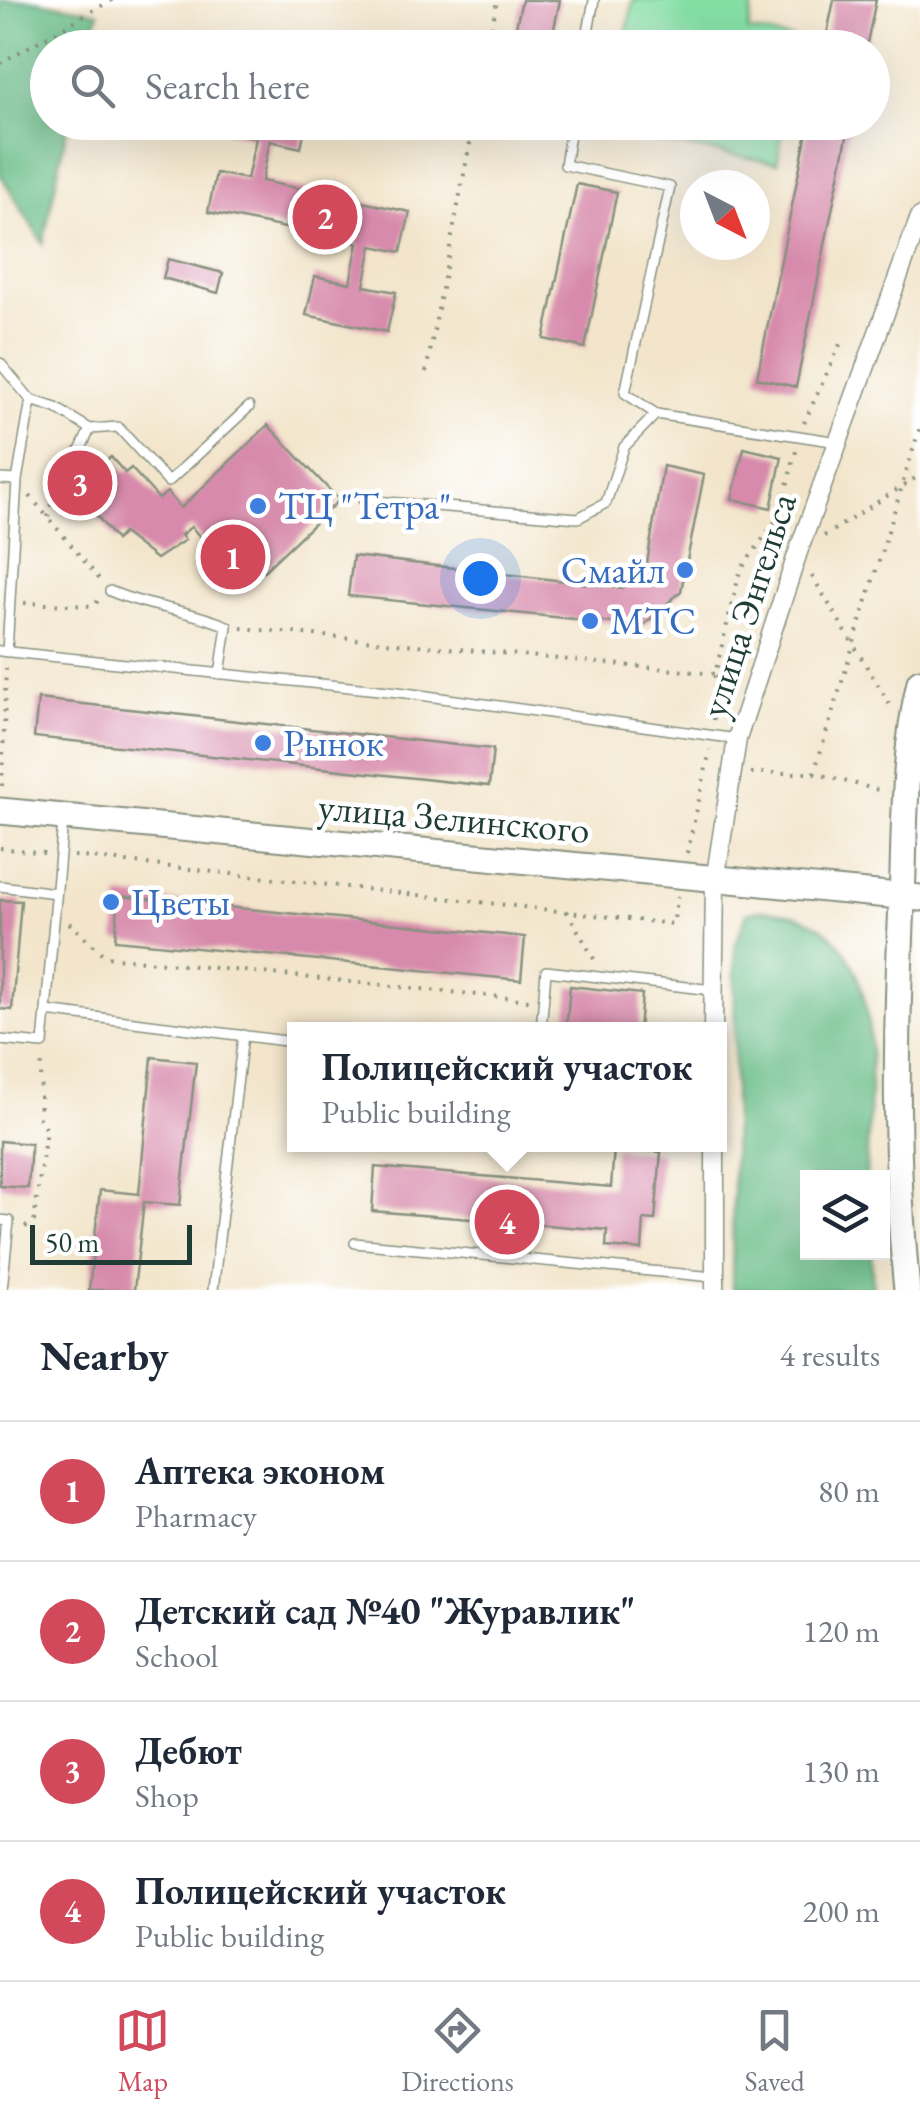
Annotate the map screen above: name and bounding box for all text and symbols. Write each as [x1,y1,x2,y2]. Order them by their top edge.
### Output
search box [30,30,890,140]
icon: search [65,58,120,113]
text: Search here [145,61,310,110]
north arrow [680,170,770,260]
pin: 2 [292,180,358,254]
pin: 3 [48,446,112,520]
place label: ТЦ "Тетра" [278,481,452,530]
street label: улица Энгельса [688,486,807,723]
marker: ТЦ "Тетра" [247,495,269,517]
pin: 1 [200,520,266,594]
place label: Смайл [561,545,665,594]
your location [455,553,506,604]
marker: Смайл [674,559,696,581]
place label: МТС [610,596,696,645]
marker: МТС [579,610,601,632]
place label: Рынок [283,718,384,767]
marker: Рынок [252,732,274,754]
street label: улица Зелинского [316,781,592,854]
place label: Цветы [131,877,230,926]
marker: Цветы [100,891,122,913]
popup [287,1022,727,1152]
text: Полицейский участок [321,1042,693,1091]
text: Public building [321,1091,511,1133]
map controls [800,1170,890,1260]
button: layers [800,1170,890,1260]
pin: 4 [474,1184,540,1260]
scale bar [30,1220,192,1264]
text: 50 m [45,1224,99,1260]
text: Nearby [40,1328,169,1383]
text: 4 results [780,1334,880,1376]
text: Аптека эконом [135,1446,385,1495]
text: 1 [64,1470,81,1512]
text: 80 m [818,1470,880,1512]
text: Pharmacy [135,1495,257,1537]
text: Детский сад №40 "Журавлик" [135,1586,635,1635]
text: 2 [64,1610,81,1652]
text: 120 m [803,1610,880,1652]
text: School [135,1635,218,1677]
text: Дебют [135,1726,242,1775]
text: 3 [64,1750,81,1792]
text: 130 m [803,1750,880,1792]
text: Shop [135,1775,199,1817]
text: Полицейский участок [135,1866,506,1915]
text: 4 [64,1890,81,1932]
text: 200 m [803,1890,880,1932]
text: Public building [135,1915,324,1957]
tab: Map [115,2003,170,2099]
tab: Directions [401,2003,514,2099]
tab: Saved [745,2003,805,2099]

